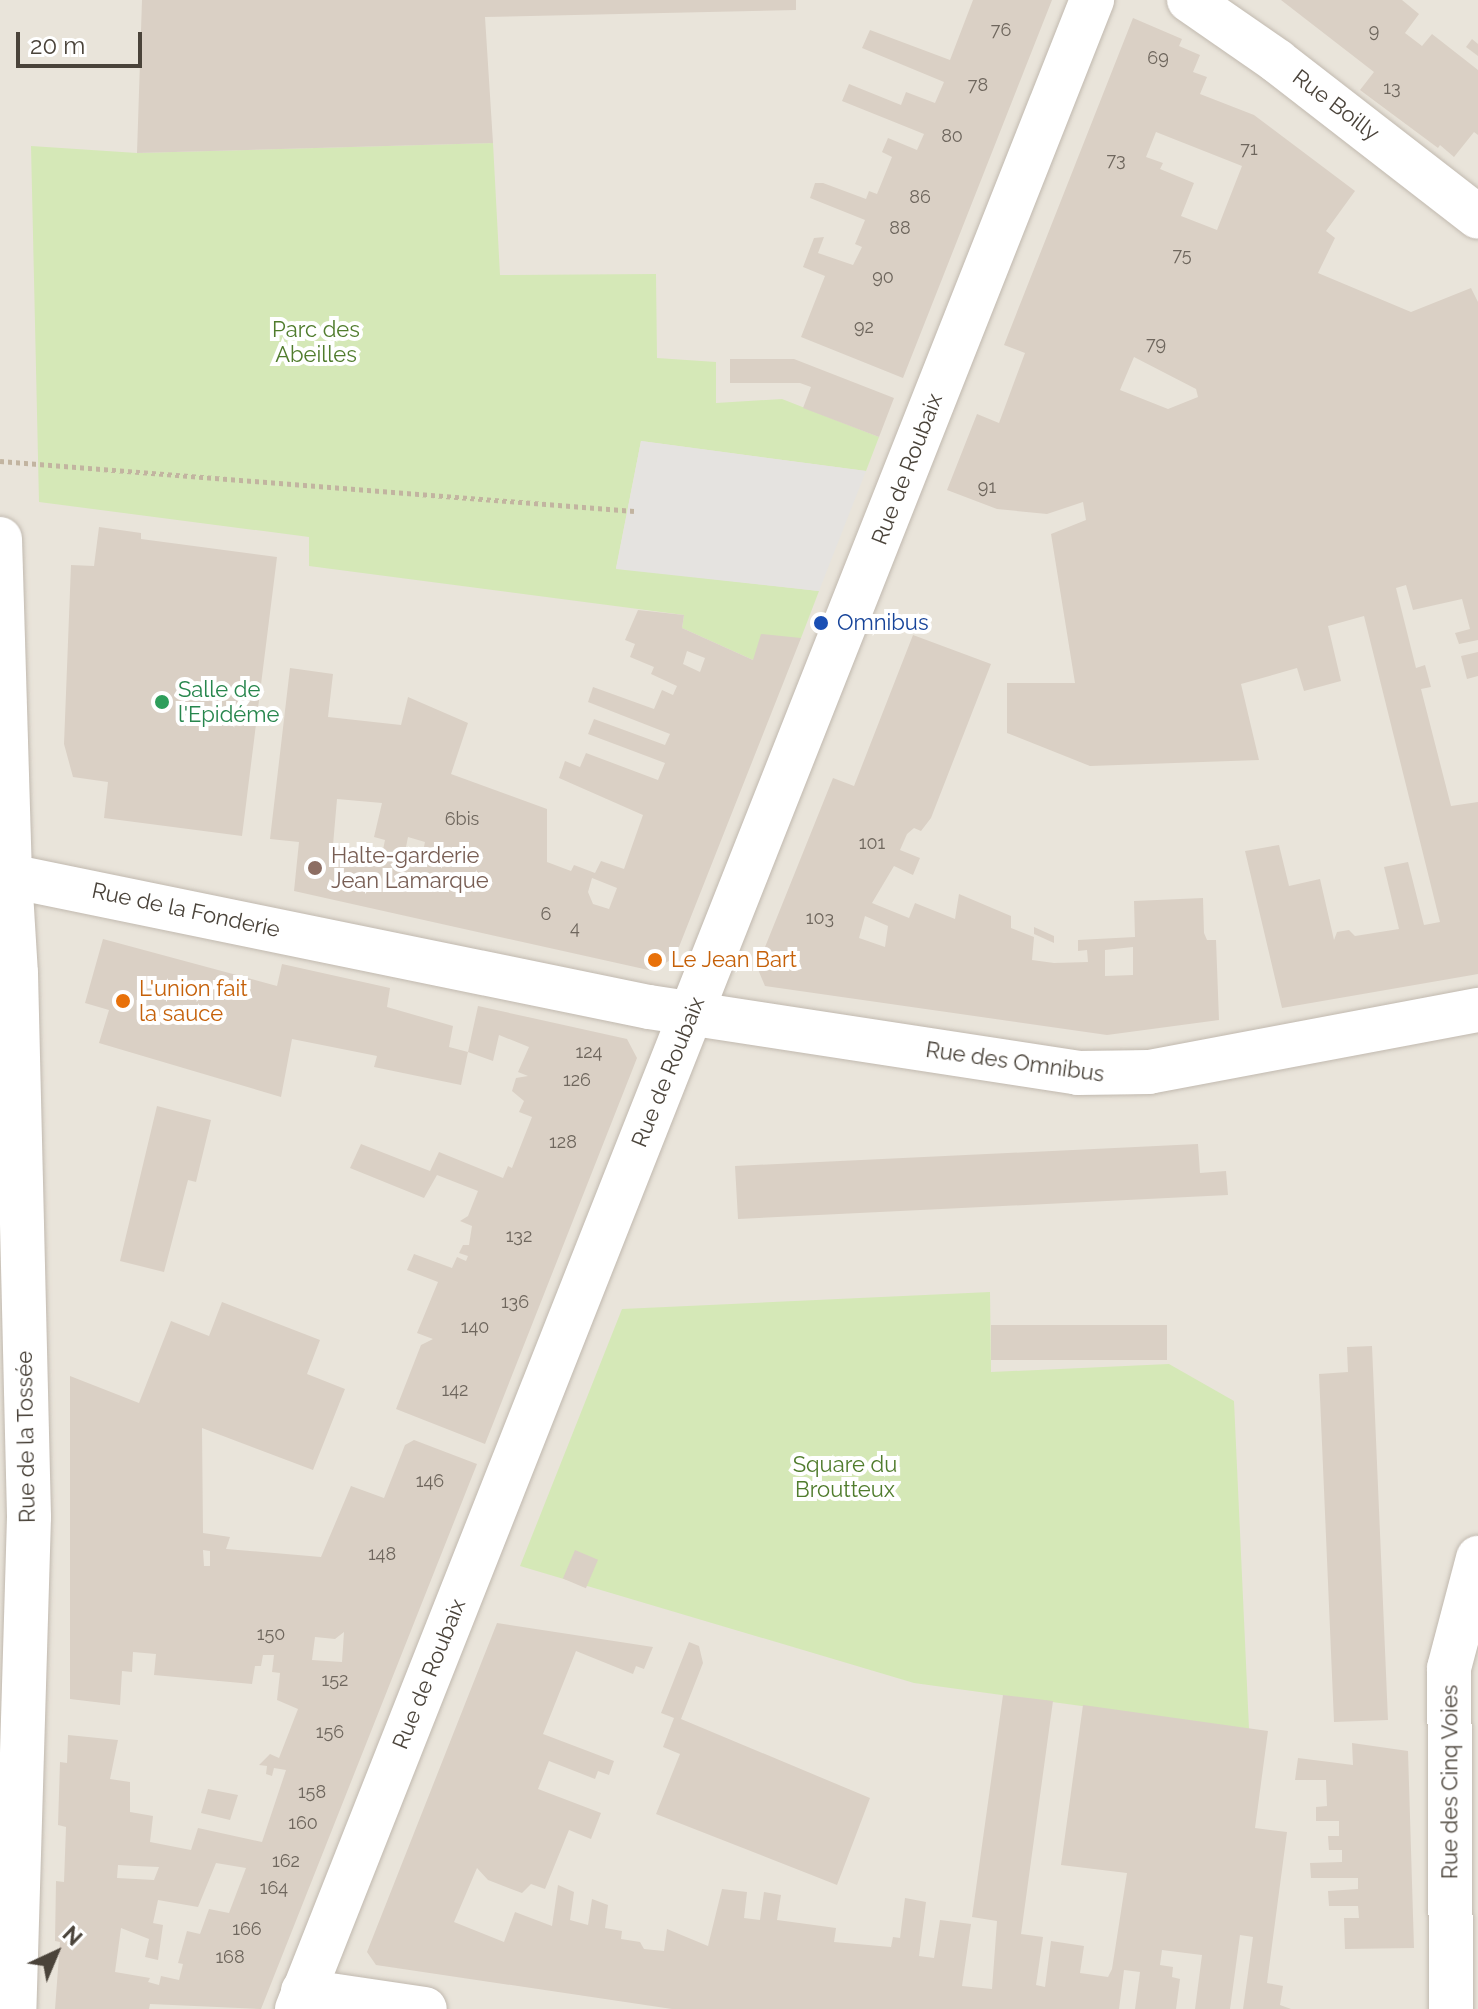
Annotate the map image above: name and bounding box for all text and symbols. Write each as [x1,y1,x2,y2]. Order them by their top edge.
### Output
scale bar [20,16,146,66]
house number: 76 [991,19,1011,41]
house number: 9 [1369,20,1379,42]
text: 20 m [30,31,85,60]
house number: 69 [1147,47,1169,69]
street label: Rue Boilly [1287,64,1385,146]
house number: 78 [968,74,988,96]
house number: 13 [1383,77,1401,99]
house number: 80 [941,125,963,147]
house number: 71 [1240,138,1258,160]
house number: 73 [1106,149,1126,171]
house number: 86 [909,186,931,208]
house number: 88 [889,217,911,239]
house number: 75 [1172,244,1192,266]
house number: 90 [872,266,894,288]
park label: Parc des Abeilles [272,316,360,368]
house number: 92 [854,316,874,338]
house number: 79 [1146,333,1166,355]
street label: Rue de Roubaix [866,390,948,548]
house number: 91 [978,476,996,498]
place label: Omnibus [837,610,929,636]
marker: Omnibus [812,614,830,632]
place label: Salle de l'Epidéme [178,676,279,728]
marker: Salle de l'Epidéme [153,693,171,711]
house number: 6bis [445,808,479,830]
house number: 101 [859,832,885,854]
place label: Halte-garderie Jean Lamarque [331,842,489,894]
marker: Halte-garderie Jean Lamarque [306,859,324,877]
street label: Rue de la Fonderie [89,877,283,943]
house number: 6 [541,903,551,925]
house number: 103 [806,907,834,929]
house number: 4 [570,917,580,939]
place label: Le Jean Bart [671,947,798,973]
marker: Le Jean Bart [646,951,664,969]
place label: L'union fait la sauce [139,975,248,1026]
marker: L'union fait la sauce [114,992,132,1010]
street label: Rue de Roubaix [626,993,710,1151]
street label: Rue des Omnibus [924,1036,1106,1088]
house number: 124 [576,1041,602,1063]
house number: 126 [563,1069,591,1091]
house number: 128 [549,1131,577,1153]
house number: 132 [506,1225,532,1247]
house number: 136 [501,1291,529,1313]
house number: 140 [461,1316,489,1338]
street label: Rue de la Tossée [11,1350,41,1524]
house number: 142 [442,1379,468,1401]
park label: Square du Broutteux [793,1451,897,1502]
house number: 146 [416,1470,444,1492]
house number: 148 [368,1543,396,1565]
street label: Rue de Roubaix [387,1595,471,1753]
house number: 150 [257,1623,285,1645]
house number: 152 [322,1669,348,1691]
street label: Rue des Cinq Voies [1437,1684,1463,1880]
house number: 156 [316,1721,344,1743]
house number: 158 [298,1781,326,1803]
house number: 160 [288,1812,318,1834]
house number: 162 [272,1850,300,1872]
house number: 164 [260,1877,288,1899]
north arrow [16,1913,96,1993]
house number: 166 [232,1918,262,1940]
text: N [58,1921,88,1951]
house number: 168 [215,1946,245,1968]

